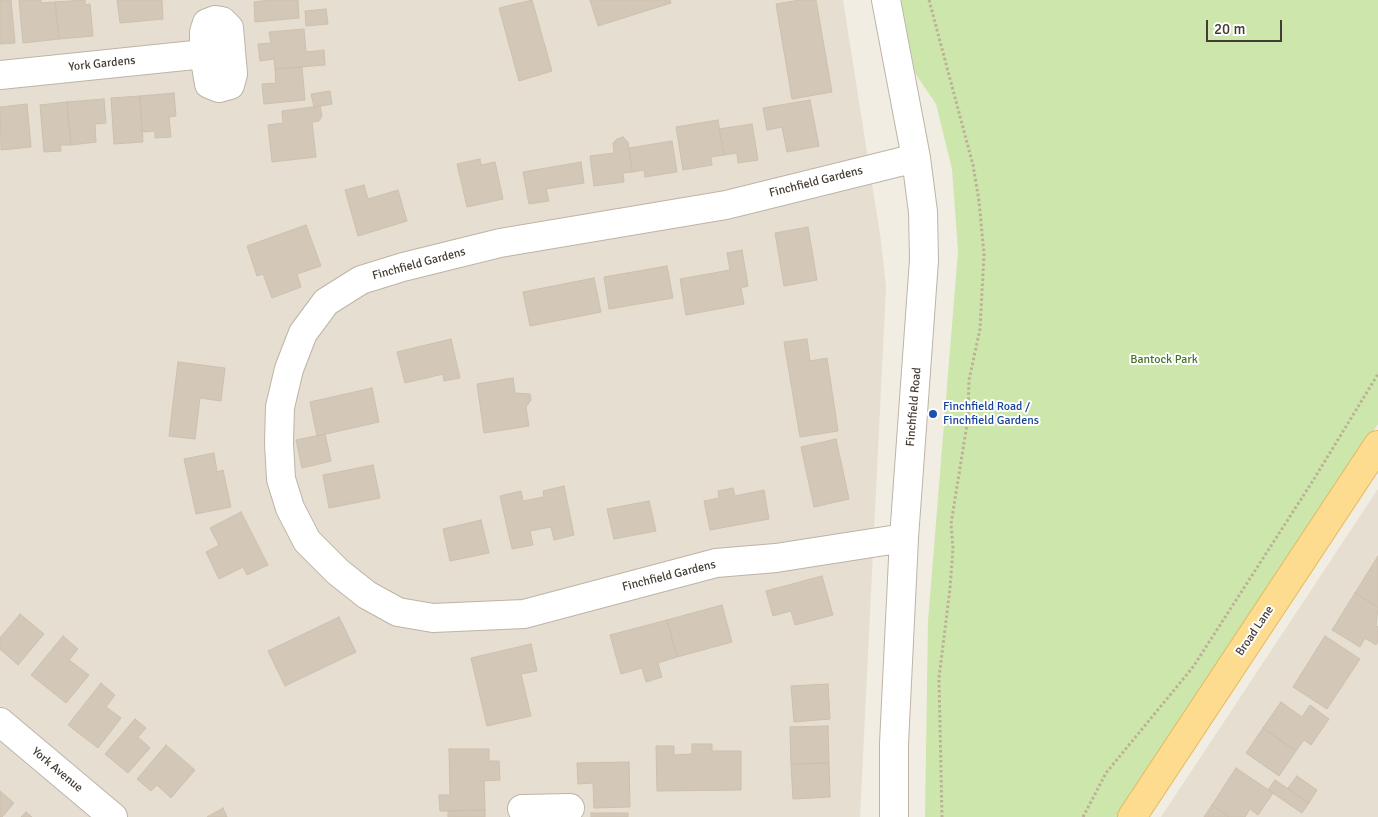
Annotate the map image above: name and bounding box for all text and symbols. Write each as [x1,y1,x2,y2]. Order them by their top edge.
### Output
scale bar [1208,10,1284,42]
text: 20 m [1214,20,1245,38]
street label: York Gardens [68,53,136,75]
street label: Finchfield Gardens [768,163,864,201]
street label: Finchfield Gardens [371,245,467,283]
park label: Bantock Park [1130,353,1198,367]
street label: Finchfield Road [903,367,925,447]
place label: Finchfield Road / Finchfield Gardens [943,400,1039,428]
marker: Finchfield Road / Finchfield Gardens [927,408,939,420]
street label: Finchfield Gardens [621,557,717,595]
street label: Broad Lane [1233,603,1277,659]
street label: York Avenue [29,744,85,796]

